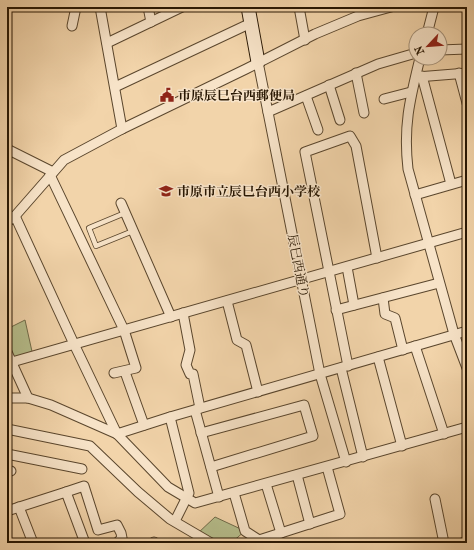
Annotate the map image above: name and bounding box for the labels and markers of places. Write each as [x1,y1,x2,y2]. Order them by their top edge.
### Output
public building icon: 市原辰巳台西郵便局 [159,87,175,103]
place label: 市原辰巳台西郵便局 [178,88,295,103]
school or university icon: 市原市立辰巳台西小学校 [158,183,174,199]
place label: 市原市立辰巳台西小学校 [177,184,321,199]

